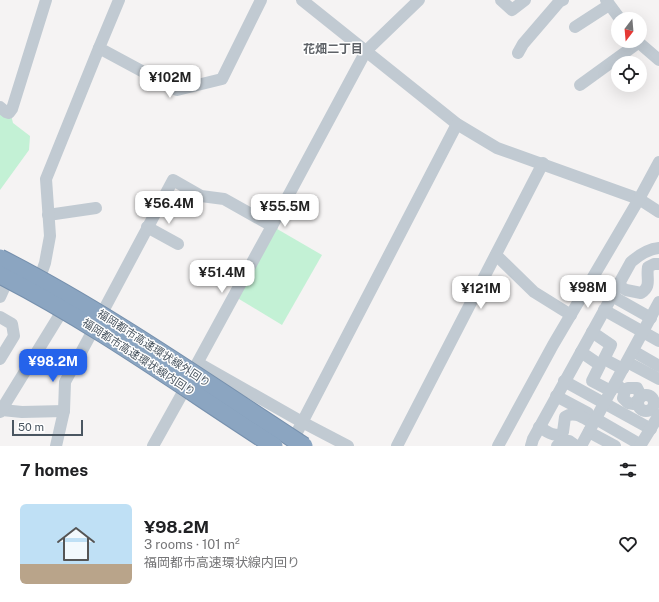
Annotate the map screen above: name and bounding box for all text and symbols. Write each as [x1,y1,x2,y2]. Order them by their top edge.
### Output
north arrow [611,12,647,48]
map controls [611,12,647,92]
district label: 花畑二丁目 [303,42,363,56]
button: locate [611,56,647,92]
pin: ¥102M [142,65,198,99]
text: ¥102M [149,70,191,85]
pin: ¥56.4M [136,191,202,225]
pin: ¥55.5M [252,194,318,228]
text: ¥56.4M [144,196,194,211]
text: ¥55.5M [260,199,310,214]
pin: ¥51.4M [189,260,255,294]
text: ¥51.4M [199,265,245,280]
pin: ¥98M [564,275,612,309]
pin: ¥121M [453,276,509,310]
text: ¥98M [569,280,607,295]
text: ¥121M [461,281,501,296]
street label: 福岡都市高速環状線外回り [95,307,213,389]
street label: 福岡都市高速環状線内回り [80,316,198,398]
pin: ¥98.2M [20,349,86,383]
text: ¥98.2M [28,354,78,369]
scale bar [12,418,83,437]
text: 50 m [18,421,44,433]
icon: filters [617,459,639,481]
text: 7 homes [20,460,88,480]
text: ¥98.2M [144,517,209,537]
icon: home [52,520,100,568]
icon: heart [617,533,639,555]
text: 3 rooms · 101 m² [144,537,240,552]
text: 福岡都市高速環状線内回り [144,555,300,570]

